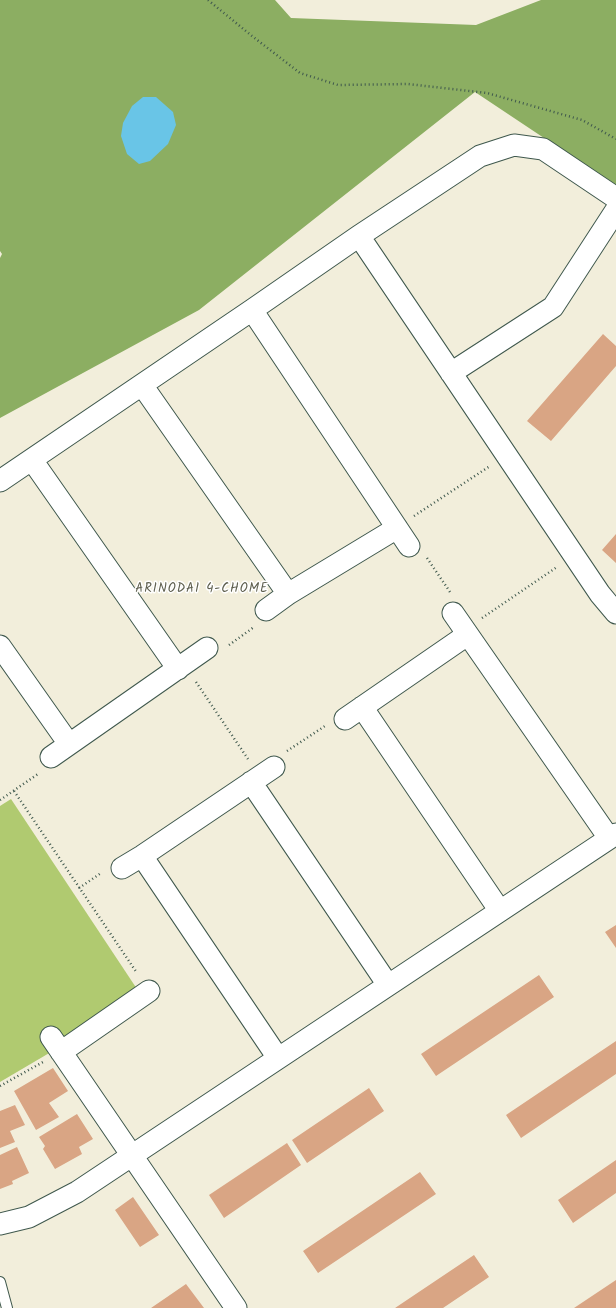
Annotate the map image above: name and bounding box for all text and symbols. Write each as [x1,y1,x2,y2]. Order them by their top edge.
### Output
district label: ARINODAI 4-CHOME [135,582,269,598]

